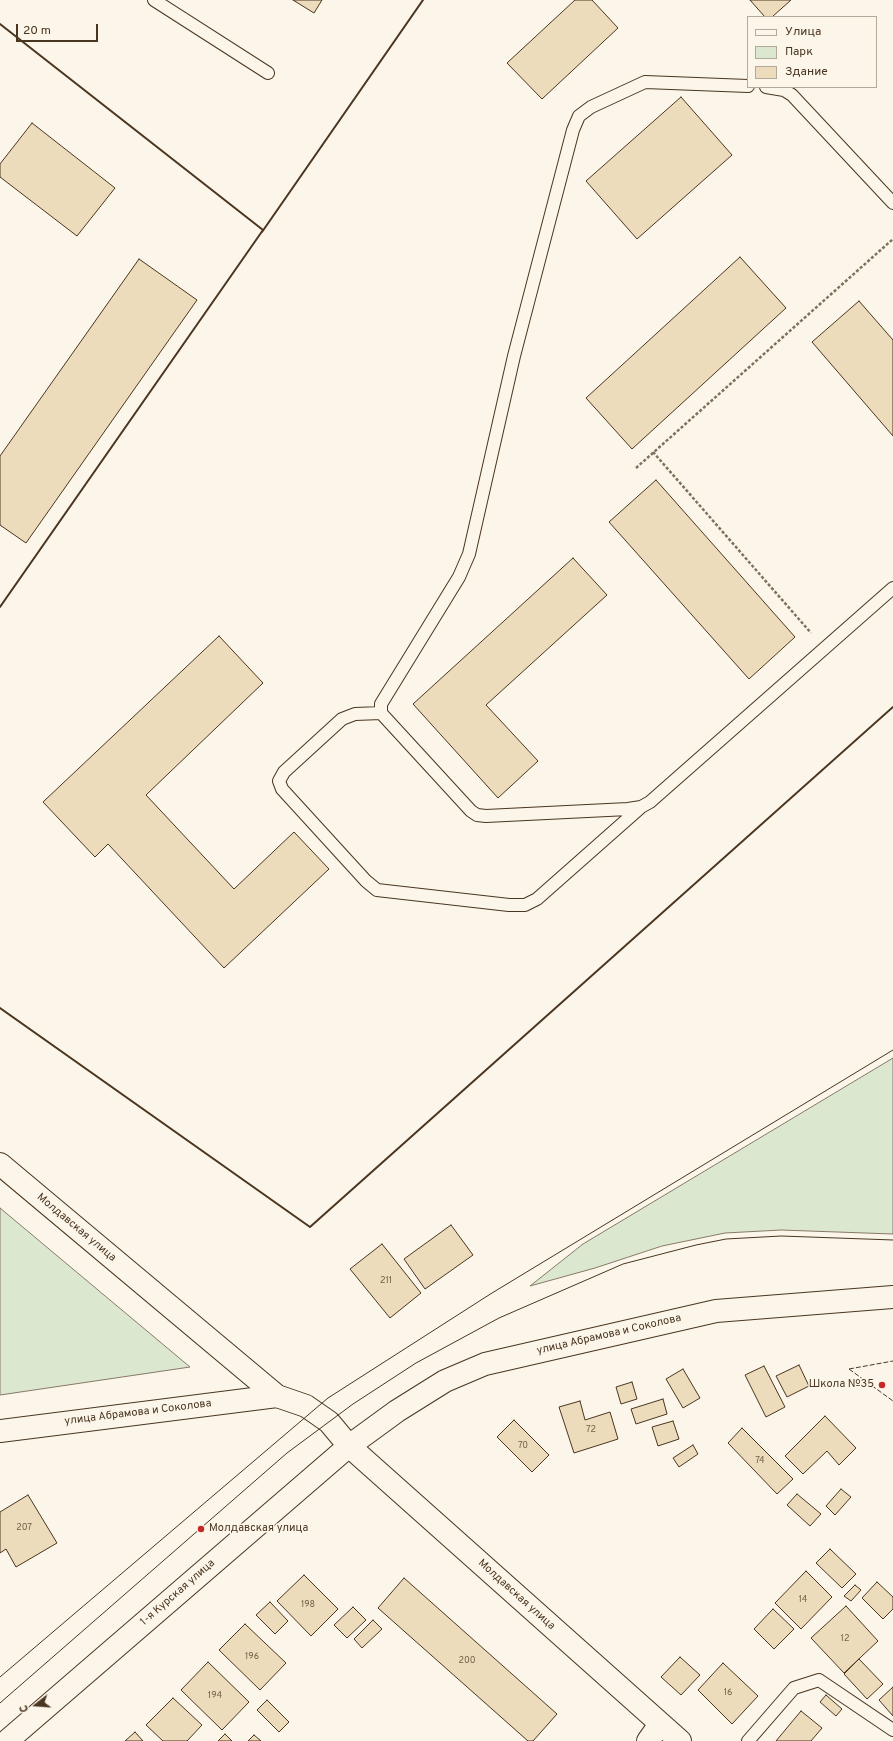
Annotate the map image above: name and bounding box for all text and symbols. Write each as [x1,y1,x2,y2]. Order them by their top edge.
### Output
scale bar [18,16,100,42]
legend [747,16,877,88]
text: 20 m [23,23,51,39]
text: Улица [785,24,821,40]
text: Парк [785,44,813,60]
text: Здание [785,64,828,80]
street label: Молдавская улица [34,1191,118,1265]
house number: 211 [380,1276,392,1286]
street label: улица Абрамова и Соколова [535,1312,683,1358]
place label: Школа №35 [809,1378,874,1392]
marker: Школа №35 [877,1380,887,1390]
street label: улица Абрамова и Соколова [64,1397,212,1429]
house number: 72 [586,1425,596,1435]
house number: 70 [518,1441,528,1451]
house number: 74 [755,1456,765,1466]
place label: Молдавская улица [209,1522,308,1536]
house number: 207 [16,1523,32,1533]
marker: Молдавская улица [196,1524,206,1534]
street label: 1-я Курская улица [138,1557,218,1629]
street label: Молдавская улица [475,1557,557,1633]
house number: 14 [799,1595,807,1605]
house number: 198 [301,1600,315,1610]
house number: 12 [841,1634,849,1644]
house number: 196 [245,1652,259,1662]
house number: 200 [459,1656,475,1666]
north arrow [16,1685,56,1725]
house number: 16 [724,1688,732,1698]
house number: 194 [208,1691,222,1701]
text: С [17,1703,32,1714]

